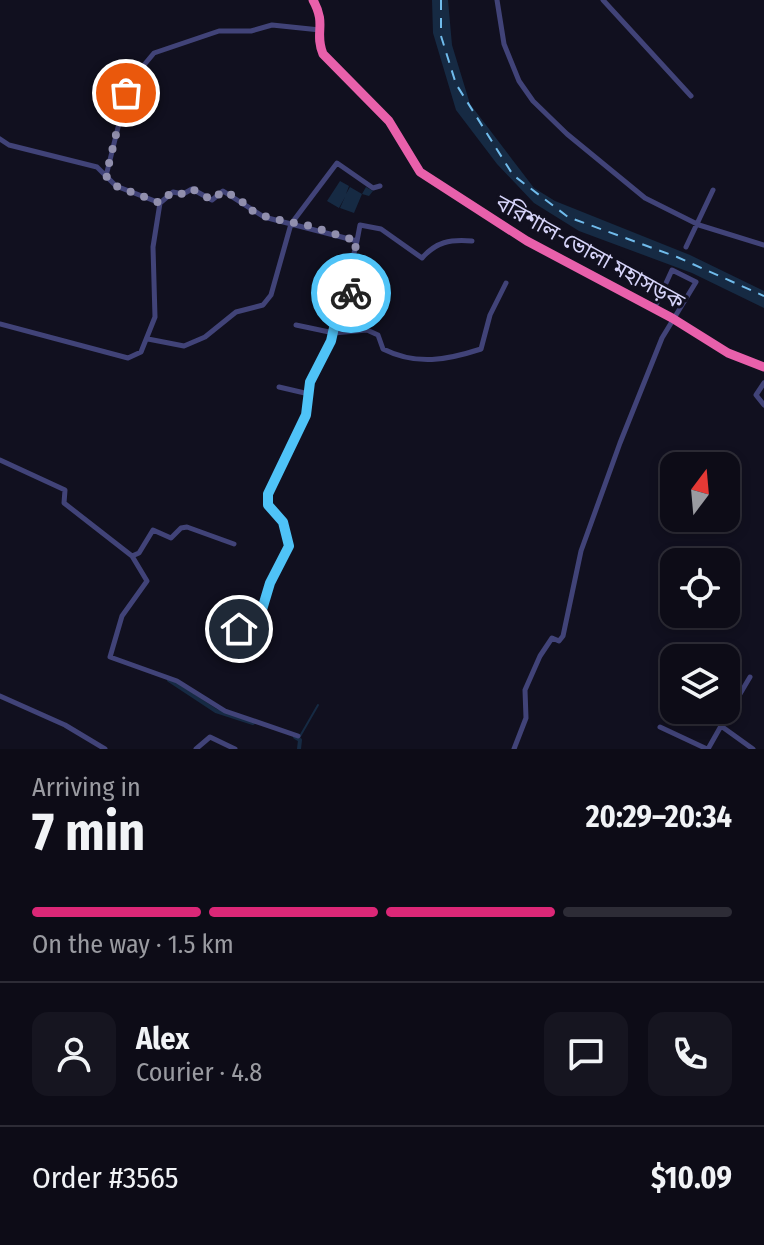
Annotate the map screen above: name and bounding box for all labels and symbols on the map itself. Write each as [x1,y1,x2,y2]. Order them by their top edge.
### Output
pin [92,59,160,127]
street label: বরিশাল-ভোলা মহাসড়ক [490,188,689,315]
courier [311,253,391,333]
north arrow [660,452,740,532]
pin [205,595,273,663]

